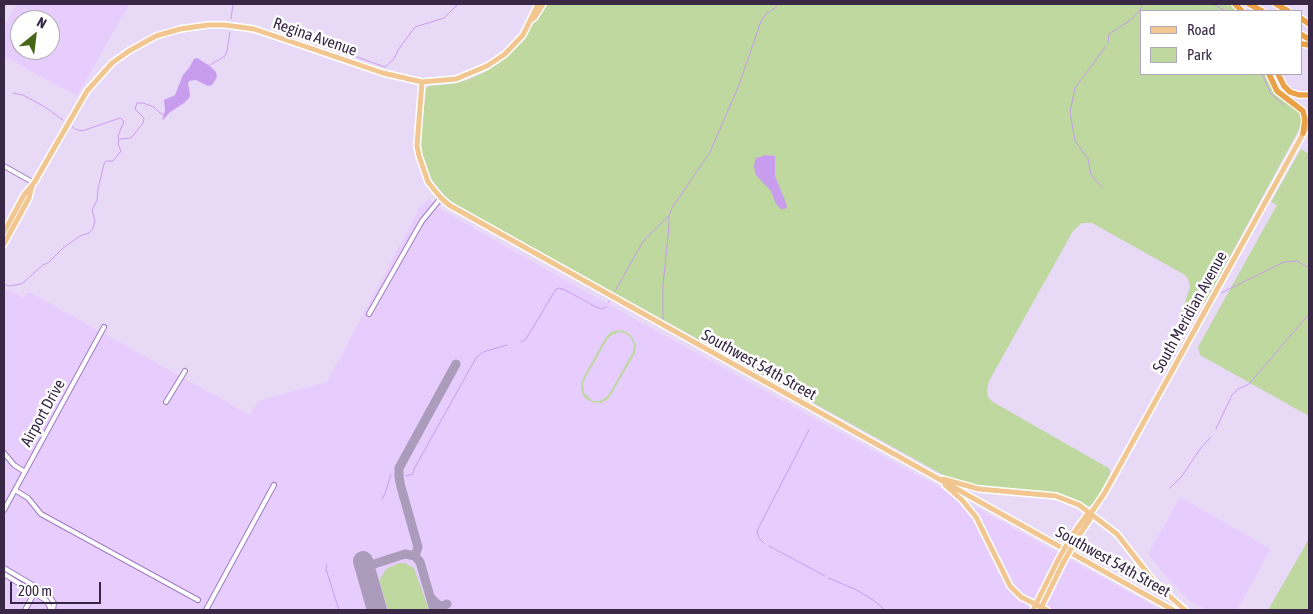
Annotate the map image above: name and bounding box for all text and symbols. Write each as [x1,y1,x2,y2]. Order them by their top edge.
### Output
north arrow [10,10,60,60]
legend [1140,10,1303,75]
text: N [34,14,49,32]
street label: Regina Avenue [271,14,359,60]
text: Road [1187,21,1216,38]
text: Park [1187,46,1212,63]
street label: South Meridian Avenue [1149,248,1231,376]
street label: Southwest 54th Street [698,326,820,404]
street label: Airport Drive [17,376,69,450]
street label: Southwest 54th Street [1052,523,1174,601]
scale bar [12,572,104,604]
text: 200 m [18,582,52,599]

